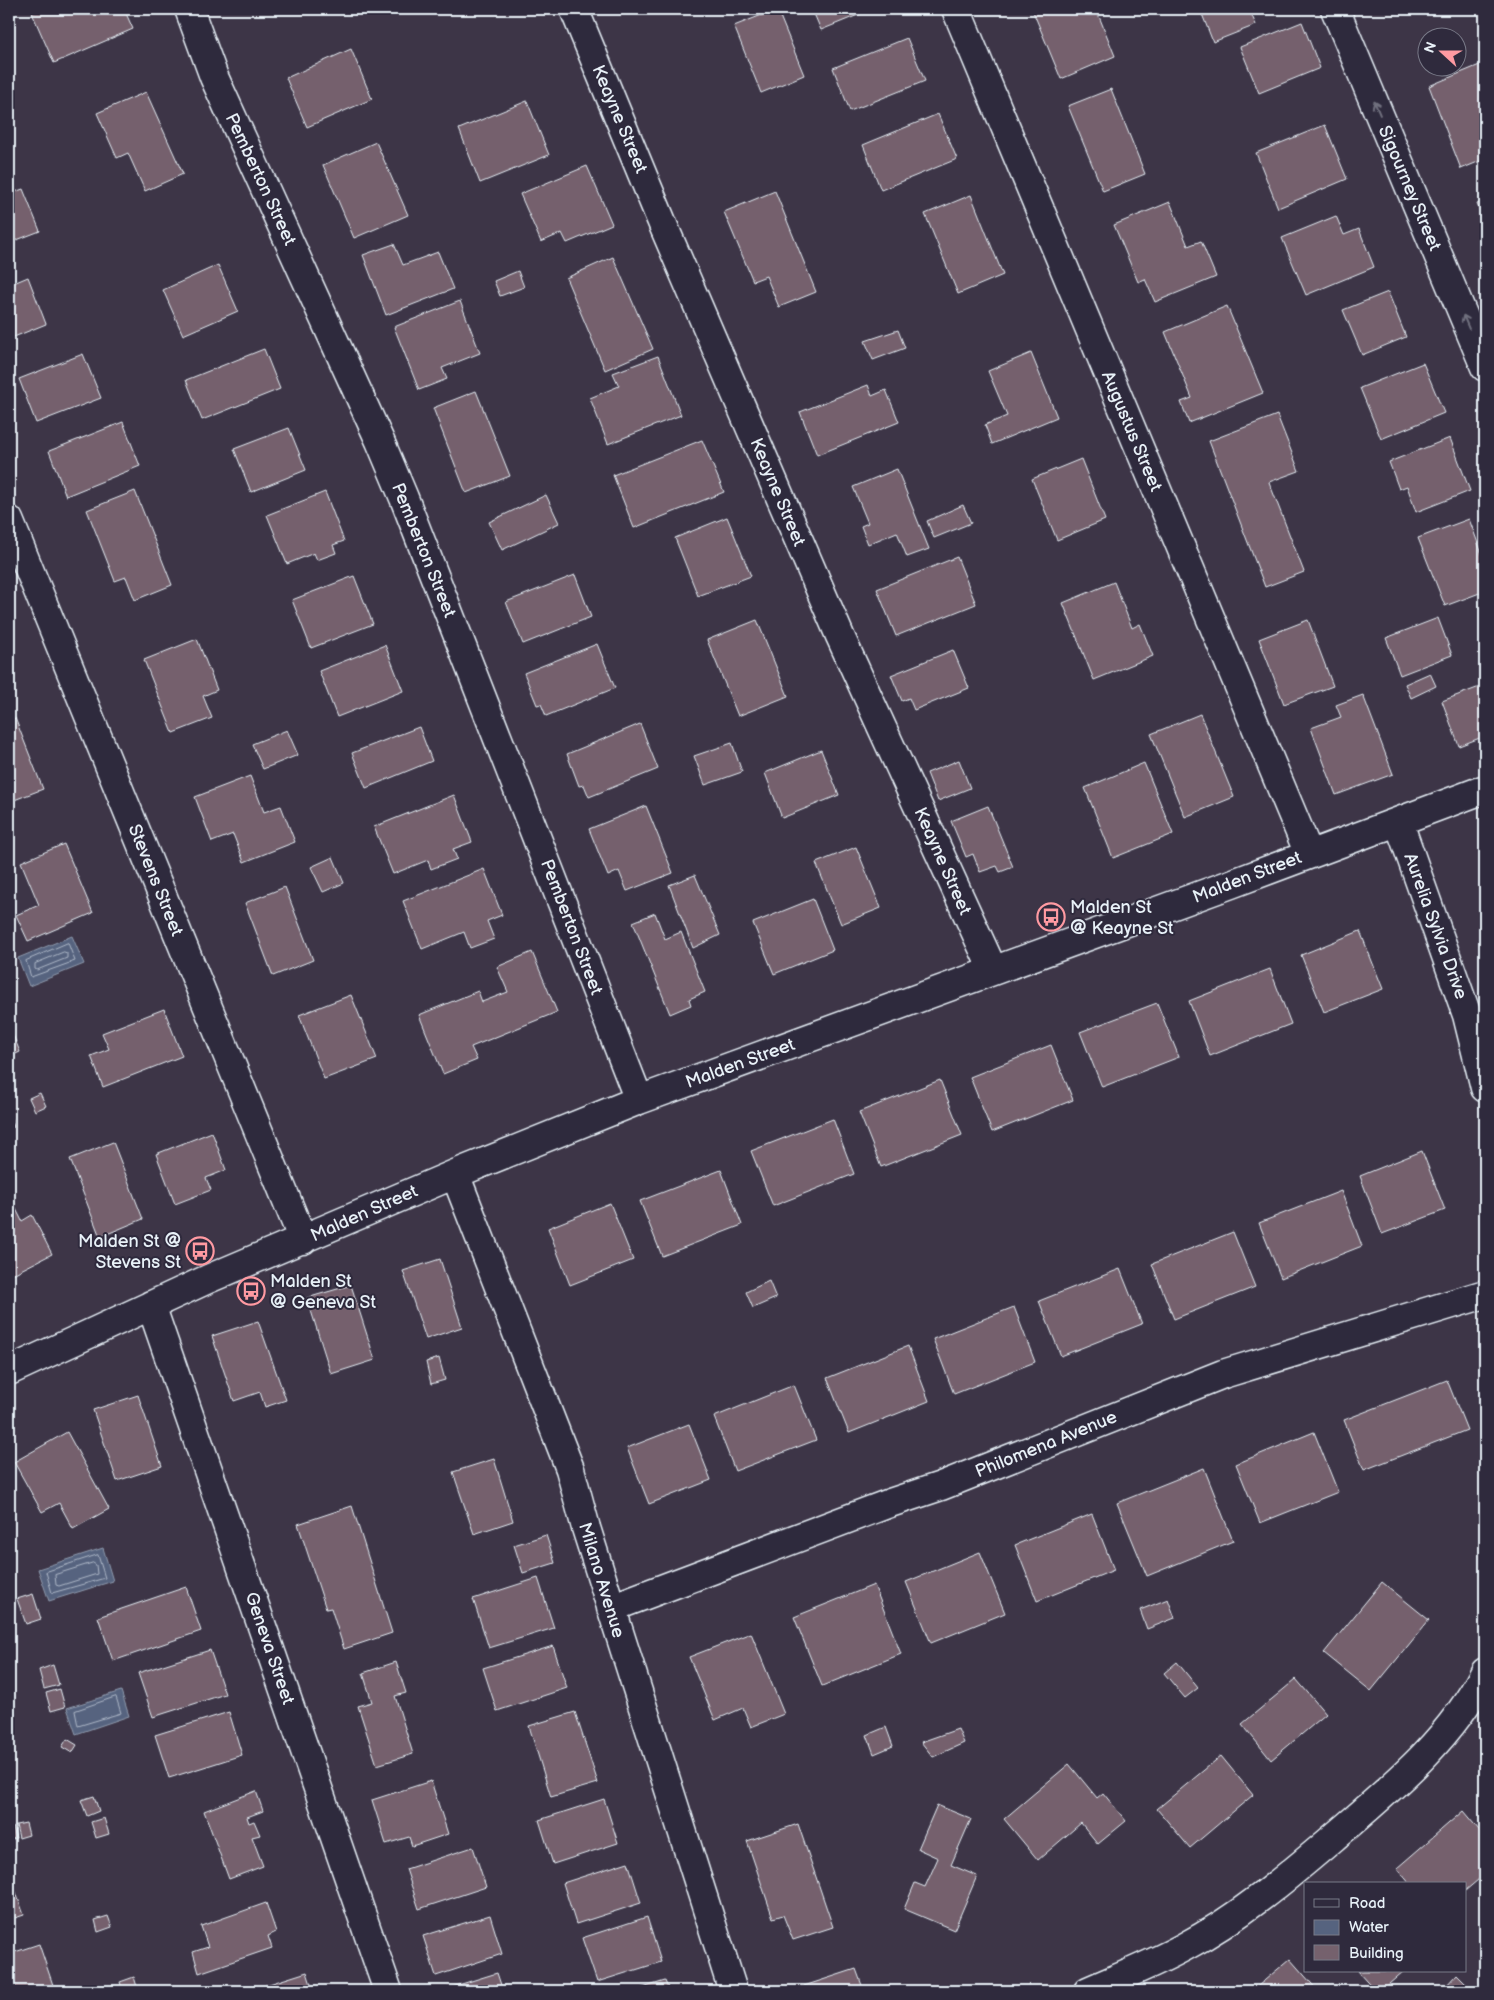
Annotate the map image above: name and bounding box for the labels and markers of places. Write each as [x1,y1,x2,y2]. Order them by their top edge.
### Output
place label: Malden St @ Keayne St [1070,897,1174,939]
bus stop icon: Malden St @ Keayne St [1036,902,1066,932]
place label: Malden St @ Stevens St [78,1231,181,1273]
bus stop icon: Malden St @ Stevens St [185,1236,215,1266]
place label: Malden St @ Geneva St [270,1271,376,1313]
bus stop icon: Malden St @ Geneva St [236,1276,266,1306]

